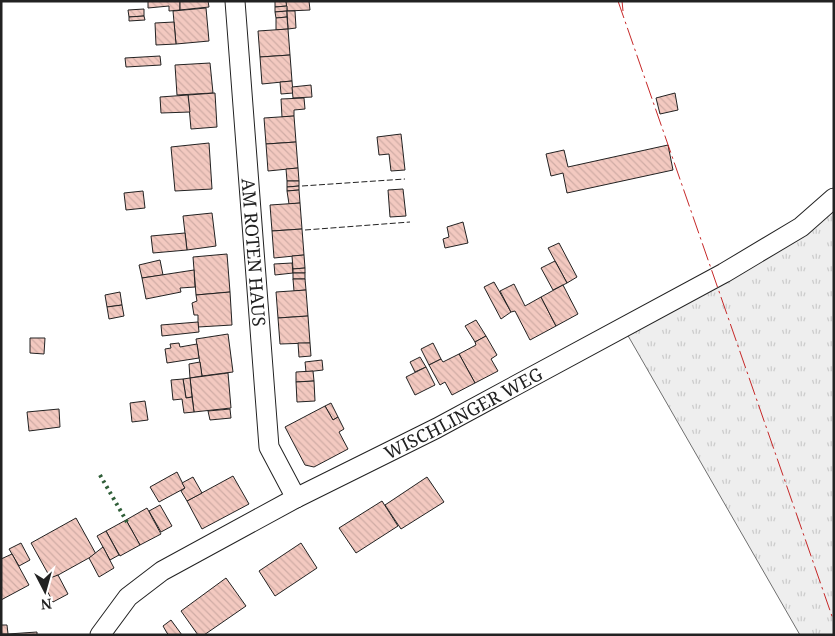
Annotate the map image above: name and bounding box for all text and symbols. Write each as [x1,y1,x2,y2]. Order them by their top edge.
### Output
street label: AM ROTEN HAUS [237,177,272,327]
street label: WISCHLINGER WEG [380,361,546,464]
north arrow [20,566,70,616]
text: N [40,594,53,614]

